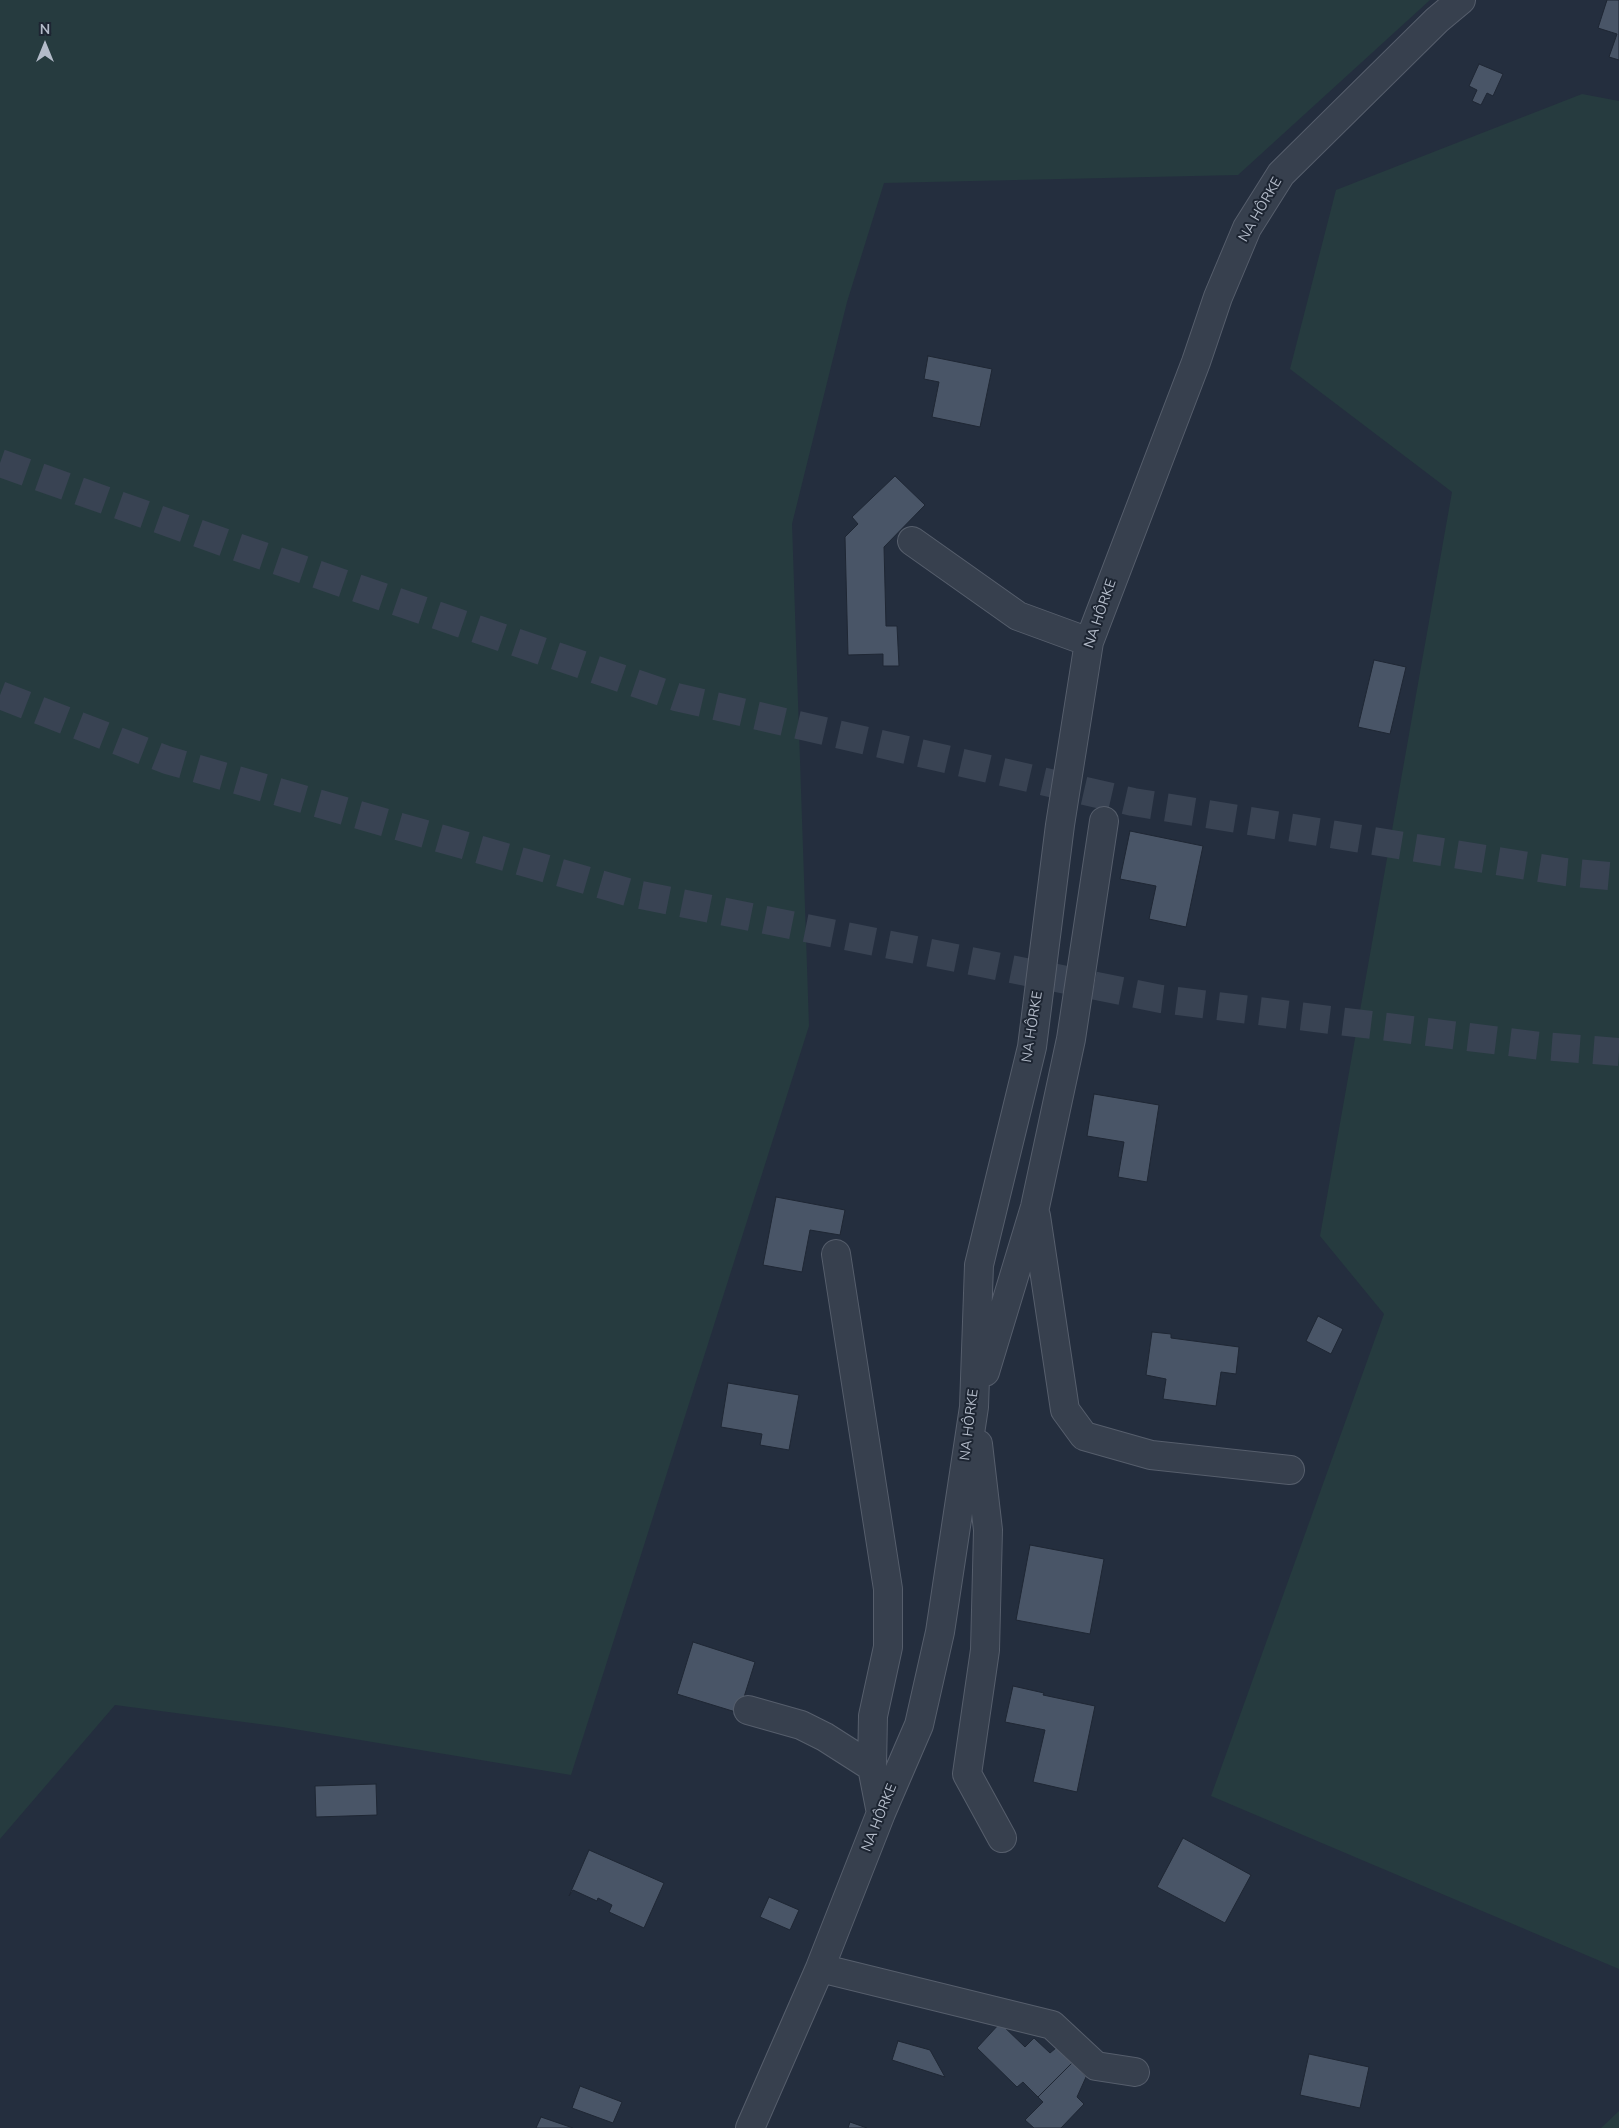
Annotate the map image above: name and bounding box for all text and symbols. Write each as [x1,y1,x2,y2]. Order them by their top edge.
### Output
north arrow [20,20,70,70]
text: N [40,20,50,39]
street label: NA HÔRKE [1236,175,1286,245]
street label: NA HÔRKE [1081,577,1121,651]
street label: NA HÔRKE [1019,990,1047,1064]
street label: NA HÔRKE [957,1388,983,1462]
street label: NA HÔRKE [859,1782,901,1854]

